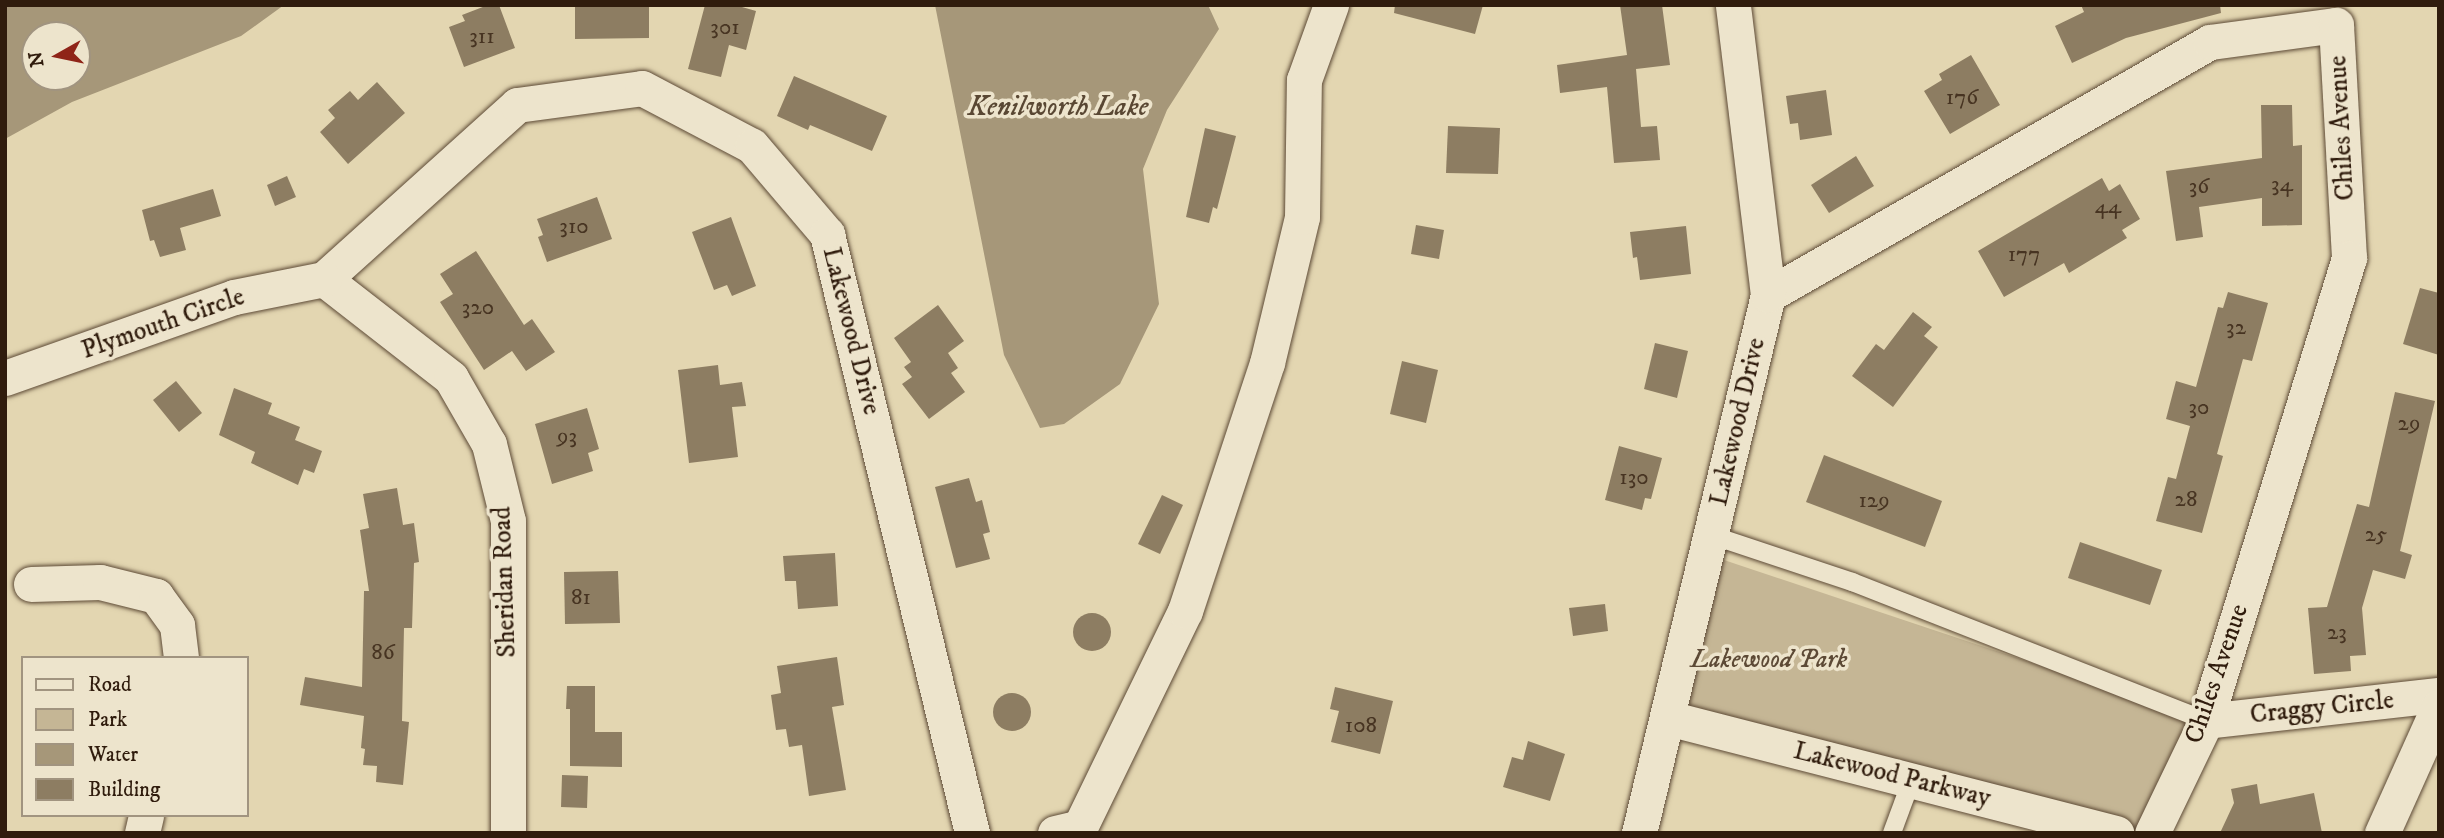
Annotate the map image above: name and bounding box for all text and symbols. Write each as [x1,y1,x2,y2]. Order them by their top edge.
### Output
house number: 301 [710,14,740,42]
north arrow [21,21,91,91]
house number: 311 [469,23,495,51]
text: N [24,50,49,69]
street label: Chiles Avenue [2323,55,2361,201]
house number: 176 [1946,84,1978,112]
water label: Kenilworth Lake [968,90,1148,124]
house number: 34 [2271,171,2293,199]
house number: 36 [2189,173,2209,201]
house number: 44 [2095,193,2121,221]
house number: 310 [559,213,589,241]
house number: 177 [2008,241,2040,269]
street label: Lakewood Drive [815,244,887,418]
street label: Plymouth Circle [77,282,249,366]
house number: 320 [462,294,494,322]
house number: 32 [2226,314,2246,342]
street label: Lakewood Drive [1704,335,1772,509]
house number: 30 [2189,394,2209,422]
house number: 29 [2398,410,2420,438]
house number: 93 [557,423,577,451]
house number: 130 [1619,464,1649,492]
house number: 28 [2175,486,2197,514]
house number: 129 [1858,487,1890,515]
street label: Sheridan Road [487,506,523,658]
house number: 25 [2365,521,2387,549]
house number: 81 [571,584,591,612]
street label: Chiles Avenue [2179,600,2255,748]
house number: 23 [2327,619,2347,647]
house number: 86 [371,639,395,667]
park label: Lakewood Park [1691,644,1847,676]
legend [21,656,248,817]
text: Road [88,672,132,698]
street label: Craggy Circle [2248,685,2396,731]
text: Park [88,707,127,733]
house number: 108 [1345,712,1377,740]
street label: Lakewood Parkway [1790,735,1994,815]
text: Water [88,742,138,768]
text: Building [88,777,160,803]

